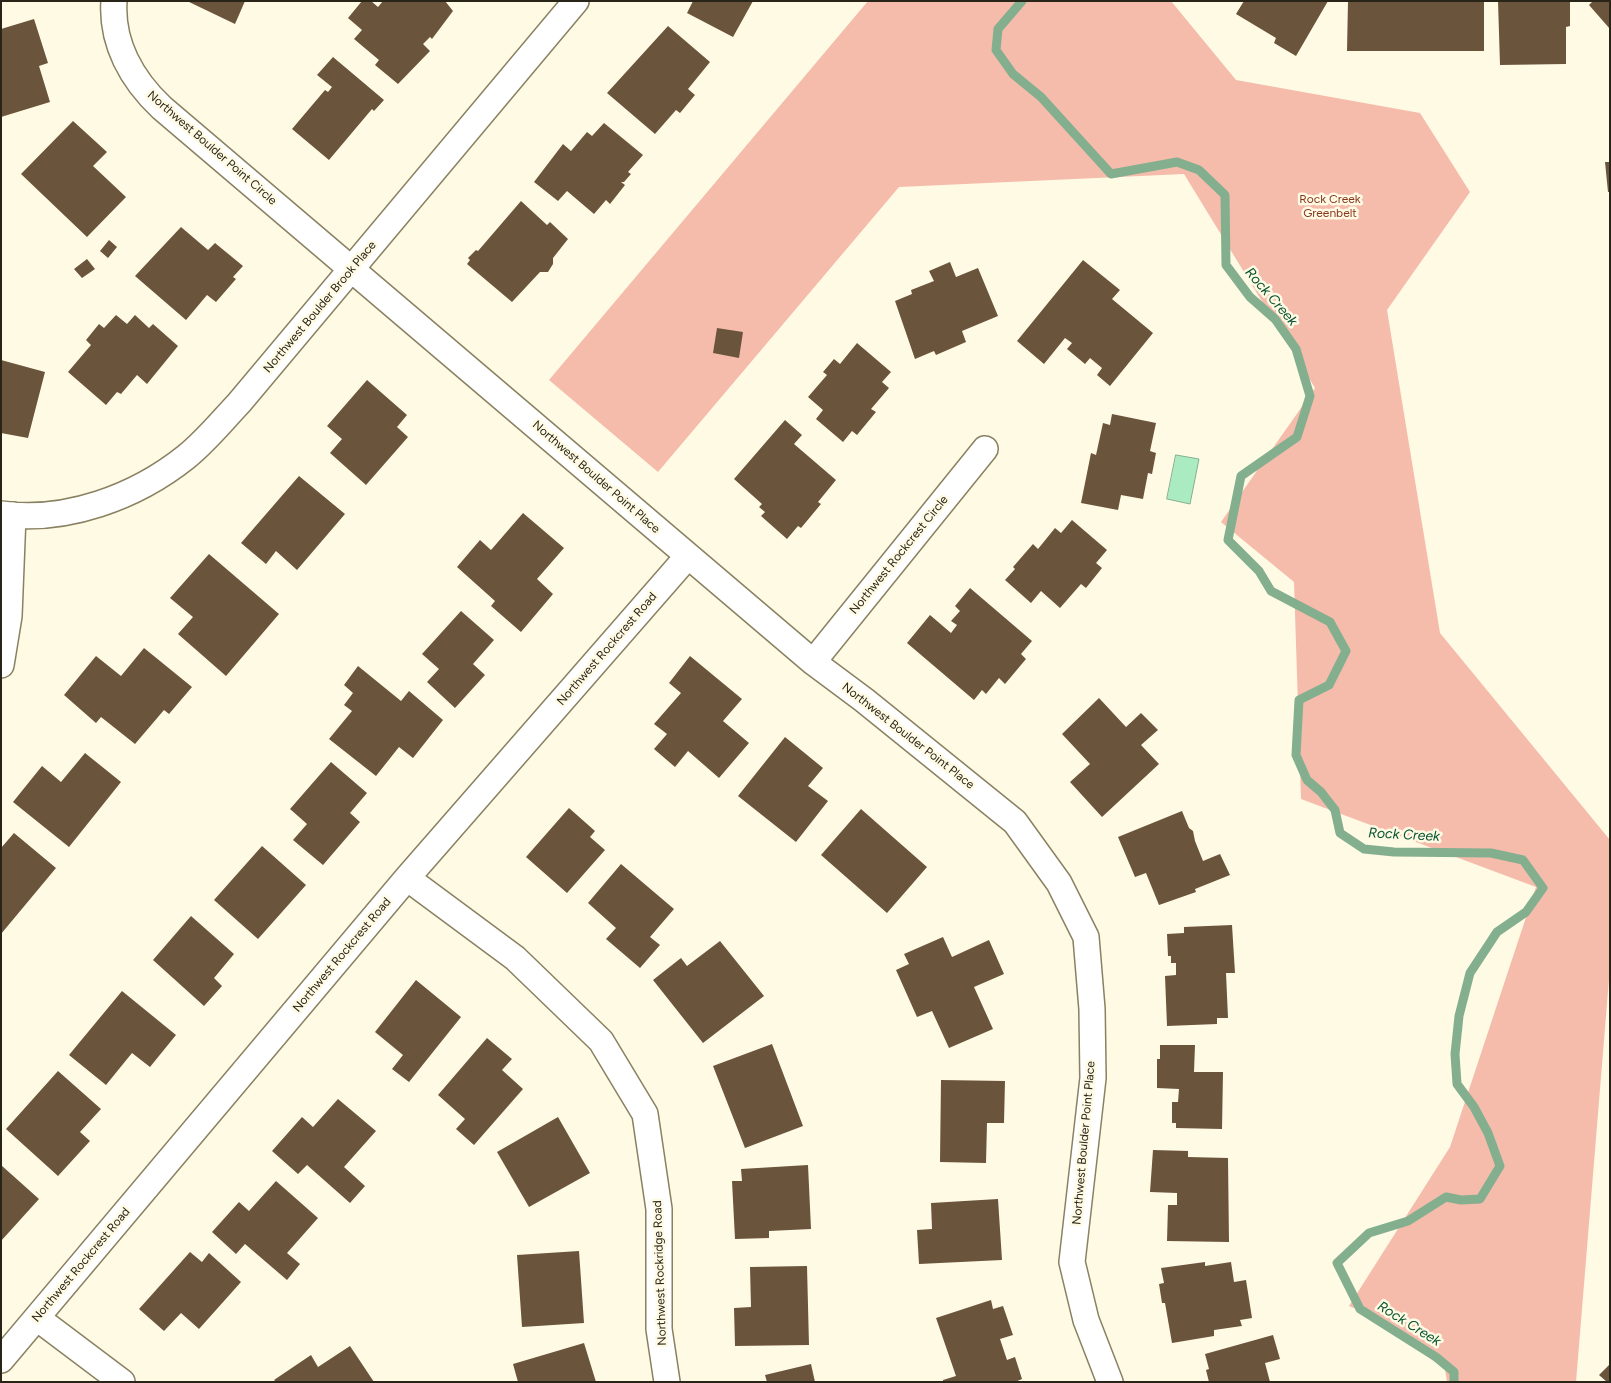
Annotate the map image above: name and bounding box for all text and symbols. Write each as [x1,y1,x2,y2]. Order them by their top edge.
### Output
street label: Northwest Boulder Point Circle [144,88,280,208]
park label: Rock Creek Greenbelt [1299,192,1361,220]
street label: Northwest Boulder Brook Place [261,238,379,376]
water label: Rock Creek [1241,264,1301,330]
street label: Northwest Boulder Point Place [529,418,663,536]
street label: Northwest Rockcrest Circle [847,493,951,617]
street label: Northwest Rockcrest Road [554,590,660,708]
street label: Northwest Boulder Point Place [839,680,977,792]
water label: Rock Creek [1368,825,1440,845]
street label: Northwest Rockcrest Road [290,895,394,1015]
street label: Northwest Boulder Point Place [1070,1061,1098,1225]
street label: Northwest Rockridge Road [650,1200,670,1346]
street label: Northwest Rockcrest Road [29,1205,133,1325]
water label: Rock Creek [1374,1298,1444,1350]

